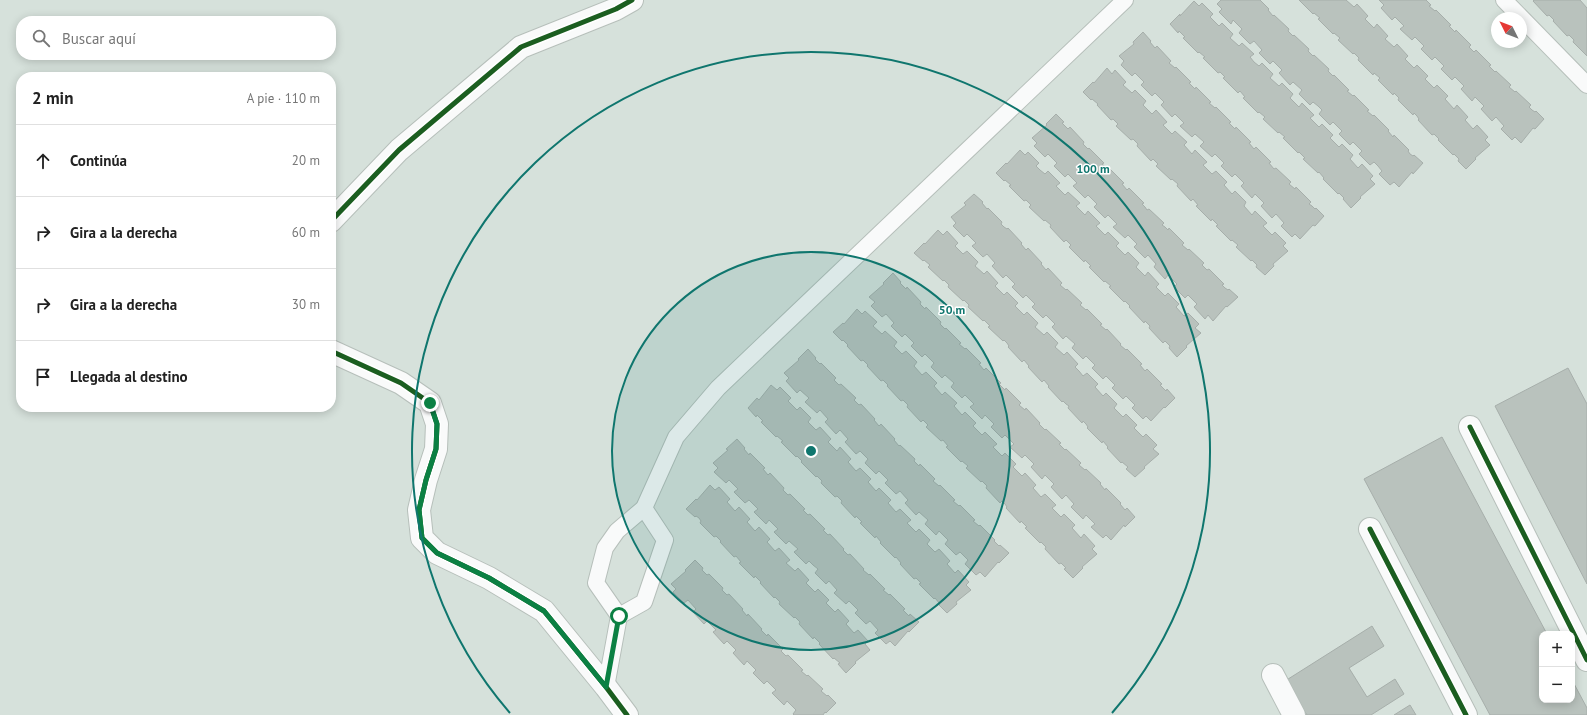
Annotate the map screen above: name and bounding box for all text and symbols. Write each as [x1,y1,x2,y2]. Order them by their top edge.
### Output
north arrow [1491,12,1527,48]
search box [16,16,336,60]
icon: search [30,27,52,49]
text: Buscar aquí [62,29,136,48]
text: 2 min [32,87,73,109]
text: A pie · 110 m [247,90,320,107]
icon: ahead [32,150,54,172]
text: Continúa [70,151,127,170]
text: 20 m [292,152,320,169]
text: 100 m [1076,161,1110,176]
icon: right [32,222,54,244]
text: Gira a la derecha [70,223,177,242]
text: 60 m [292,224,320,241]
icon: right [32,294,54,316]
text: Gira a la derecha [70,295,177,314]
text: 30 m [292,296,320,313]
text: 50 m [939,302,965,317]
icon: arrive [32,366,54,388]
text: Llegada al destino [70,367,188,386]
route end [421,394,439,412]
centre of rings [804,444,818,458]
route start [610,607,628,625]
map controls [1539,631,1575,703]
button: + [1539,631,1575,667]
button: − [1539,667,1575,703]

